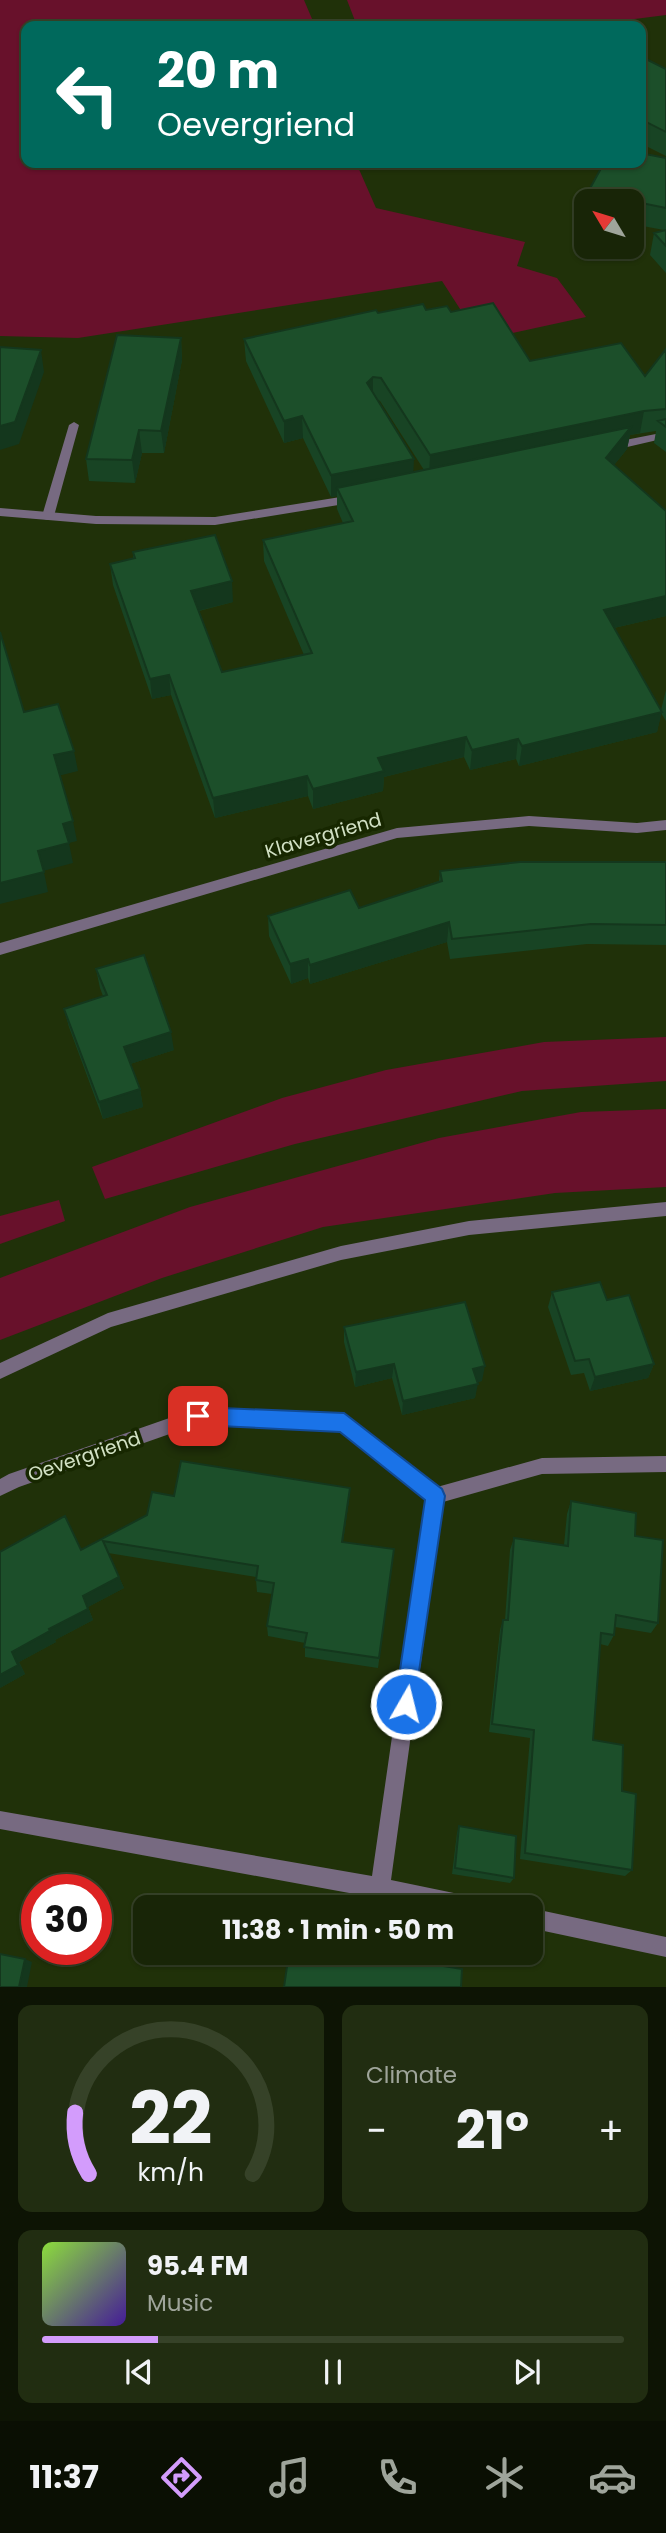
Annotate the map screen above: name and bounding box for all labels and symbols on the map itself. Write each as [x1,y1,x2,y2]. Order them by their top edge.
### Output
north arrow [574,189,644,259]
street label: Klavergriend [262,806,384,865]
pin [168,1386,228,1446]
street label: Oevergriend [24,1425,144,1488]
position arrow [369,1667,443,1741]
speed limit sign: 30 [21,1874,112,1965]

